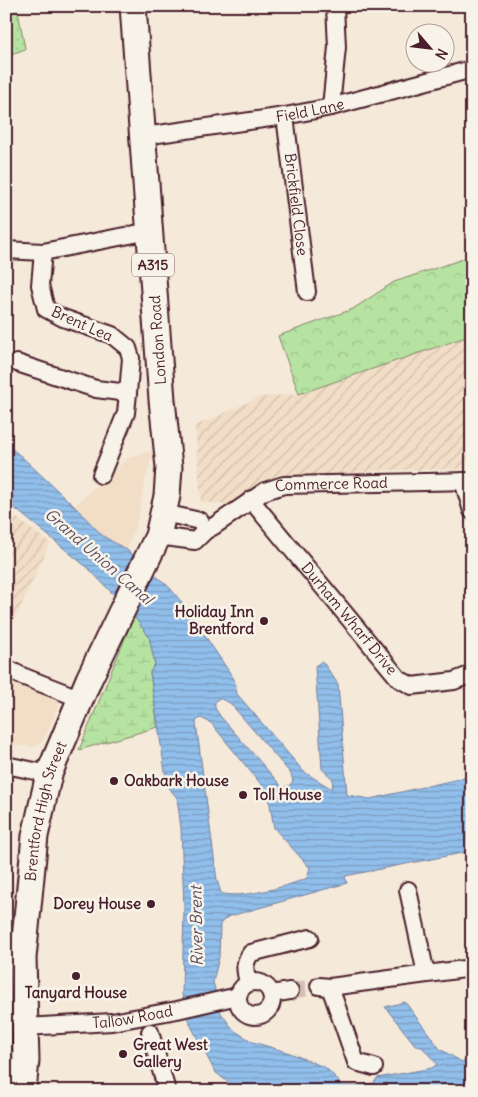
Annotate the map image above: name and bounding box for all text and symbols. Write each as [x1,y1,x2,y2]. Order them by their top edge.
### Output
north arrow [406,22,456,72]
text: N [431,46,452,63]
street label: Field Lane [275,94,346,126]
street label: Brickfield Close [281,152,312,257]
road number: A315 [132,254,174,276]
street label: London Road [145,294,170,385]
street label: Brent Lea [49,302,116,346]
street label: Commerce Road [272,473,388,496]
water label: Grand Union Canal [41,504,159,610]
street label: Durham Wharf Drive [297,558,402,679]
place label: Holiday Inn Brentford [175,602,254,638]
marker: Holiday Inn Brentford [258,615,270,627]
street label: Brentford High Street [21,738,71,882]
place label: Oakbark House [124,771,229,790]
marker: Oakbark House [108,775,120,787]
place label: Toll House [253,785,321,804]
marker: Toll House [237,789,249,801]
water label: River Brent [185,883,207,966]
place label: Dorey House [53,894,141,914]
marker: Dorey House [145,898,157,910]
marker: Tanyard House [70,970,82,982]
place label: Tanyard House [25,983,127,1003]
street label: Tallow Road [92,1001,174,1032]
place label: Great West Gallery [133,1035,209,1072]
marker: Great West Gallery [117,1048,129,1060]

